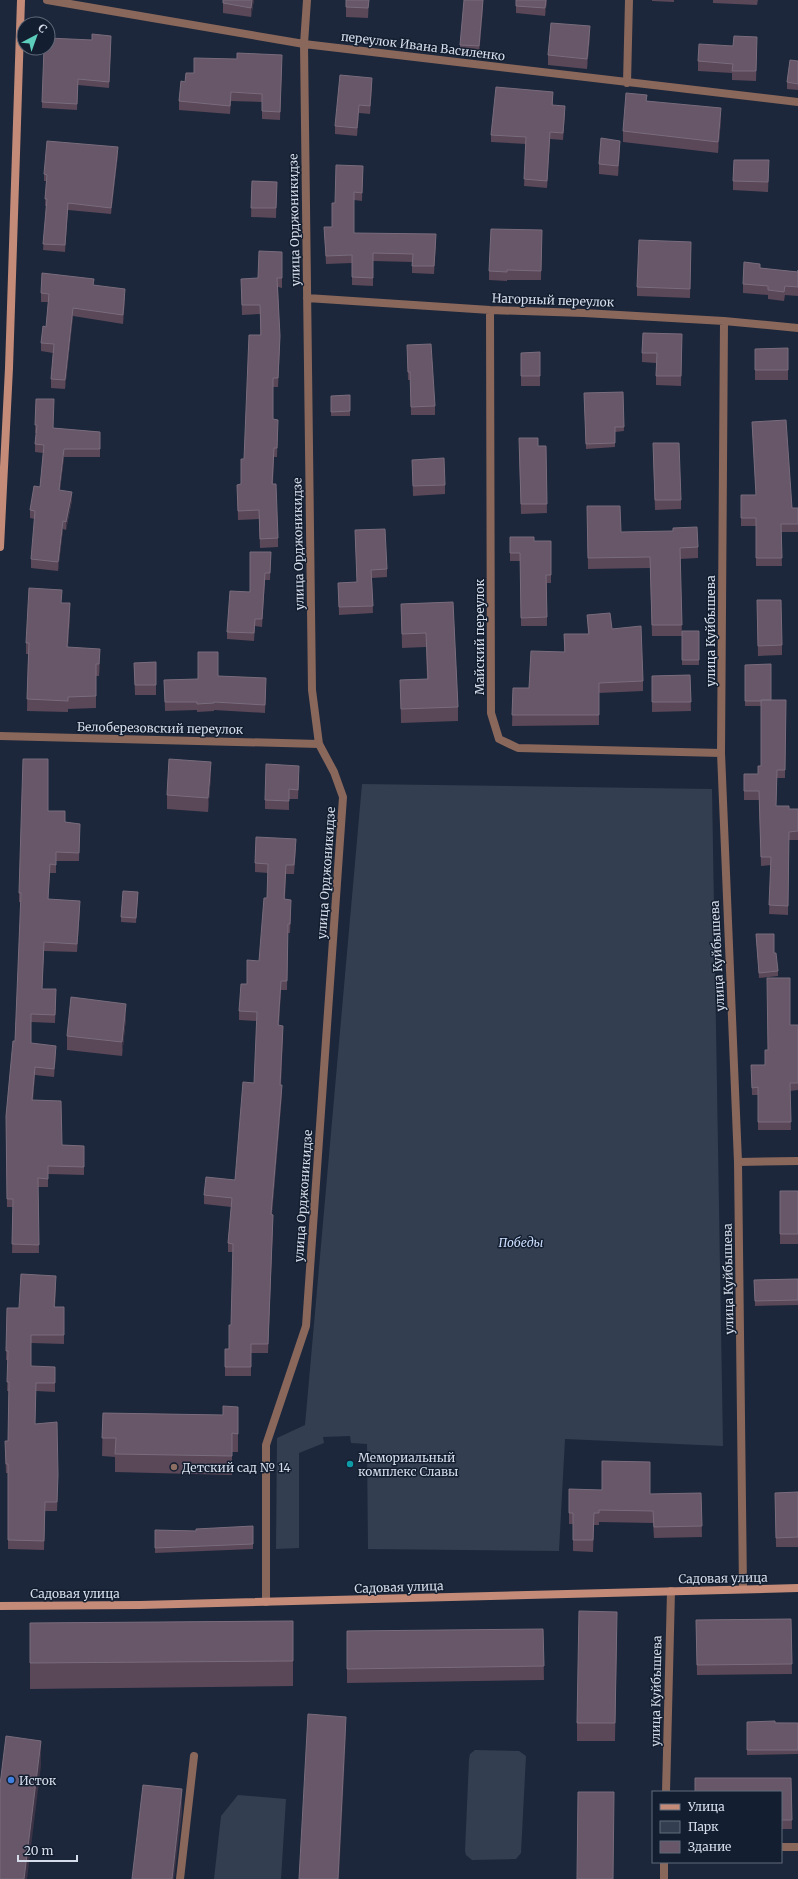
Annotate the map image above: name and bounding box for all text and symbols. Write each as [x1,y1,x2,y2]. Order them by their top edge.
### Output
north arrow [16,16,56,56]
text: С [35,21,50,36]
street label: переулок Ивана Василенко [340,28,506,64]
street label: улица Орджоникидзе [285,153,303,287]
street label: Нагорный переулок [492,290,615,310]
street label: улица Орджоникидзе [289,477,307,611]
street label: улица Куйбышева [703,575,718,687]
street label: Майский переулок [472,579,487,695]
street label: Белоберезовский переулок [77,719,244,737]
street label: улица Орджоникидзе [314,806,338,940]
street label: улица Куйбышева [707,899,727,1012]
street label: улица Орджоникидзе [291,1129,315,1263]
street label: улица Куйбышева [720,1223,736,1335]
park label: Победы [499,1235,544,1250]
place label: Мемориальный комплекс Славы [358,1450,458,1479]
marker: Мемориальный комплекс Славы [345,1459,355,1469]
place label: Детский сад № 14 [182,1460,291,1475]
marker: Детский сад № 14 [169,1462,179,1472]
street label: Садовая улица [678,1570,768,1586]
street label: Садовая улица [354,1578,444,1596]
street label: Садовая улица [30,1586,120,1601]
street label: улица Куйбышева [648,1635,664,1747]
place label: Исток [19,1773,57,1788]
marker: Исток [6,1775,16,1785]
legend [652,1791,782,1863]
text: Улица [687,1799,725,1814]
text: Парк [688,1819,719,1834]
scale bar [18,1837,77,1863]
text: Здание [688,1839,731,1854]
text: 20 m [24,1843,53,1858]

